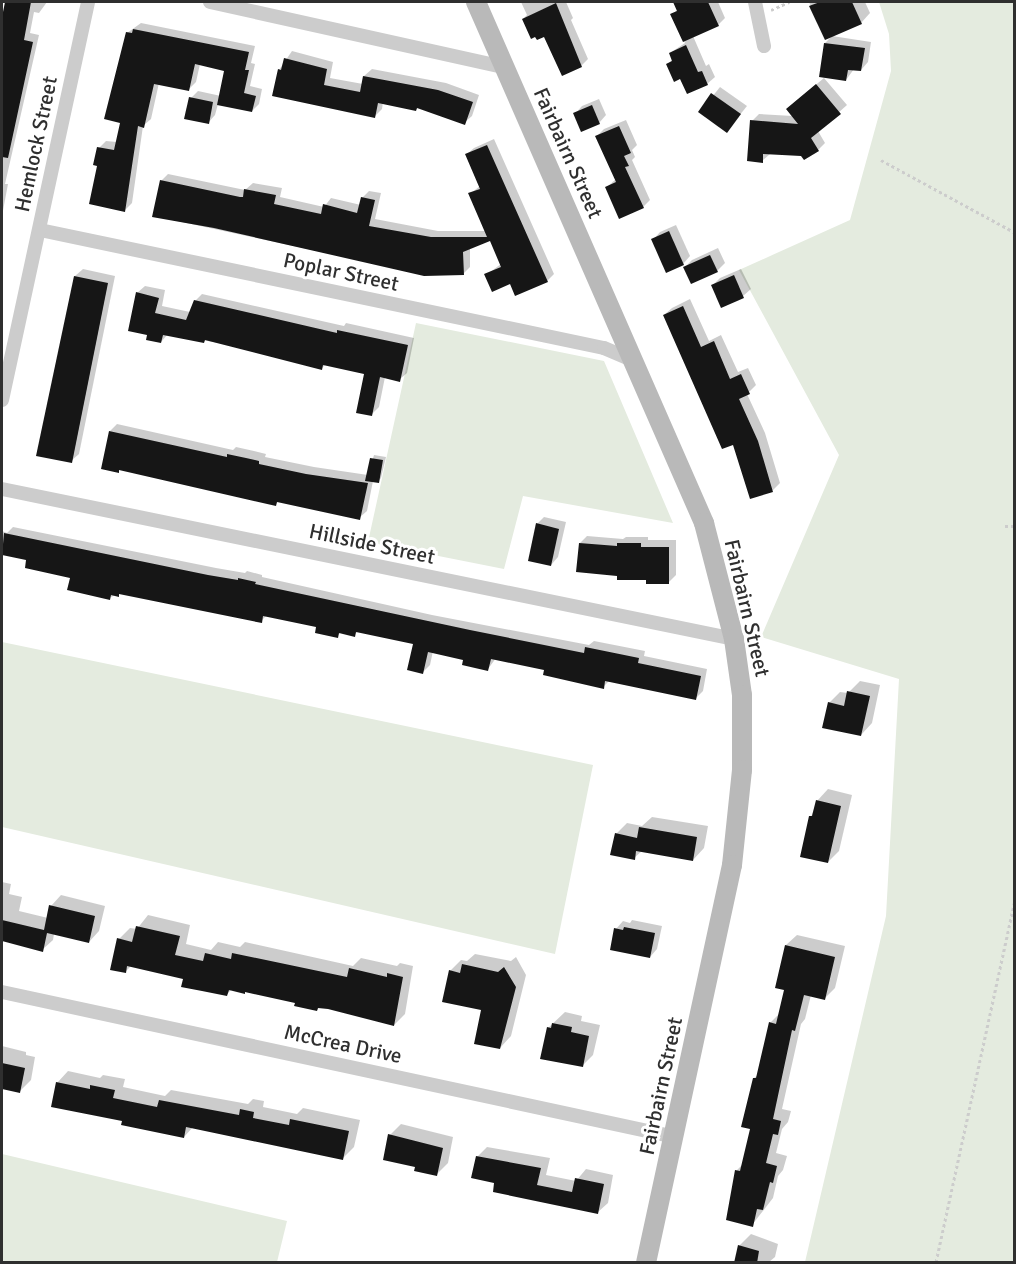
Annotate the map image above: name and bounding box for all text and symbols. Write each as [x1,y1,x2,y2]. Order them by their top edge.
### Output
street label: Hemlock Street [9,74,63,214]
street label: Fairbairn Street [528,84,608,222]
street label: Poplar Street [281,247,401,297]
street label: Hillside Street [307,518,437,570]
street label: Fairbairn Street [719,537,775,679]
street label: Fairbairn Street [634,1015,688,1157]
street label: McCrea Drive [282,1019,404,1069]

